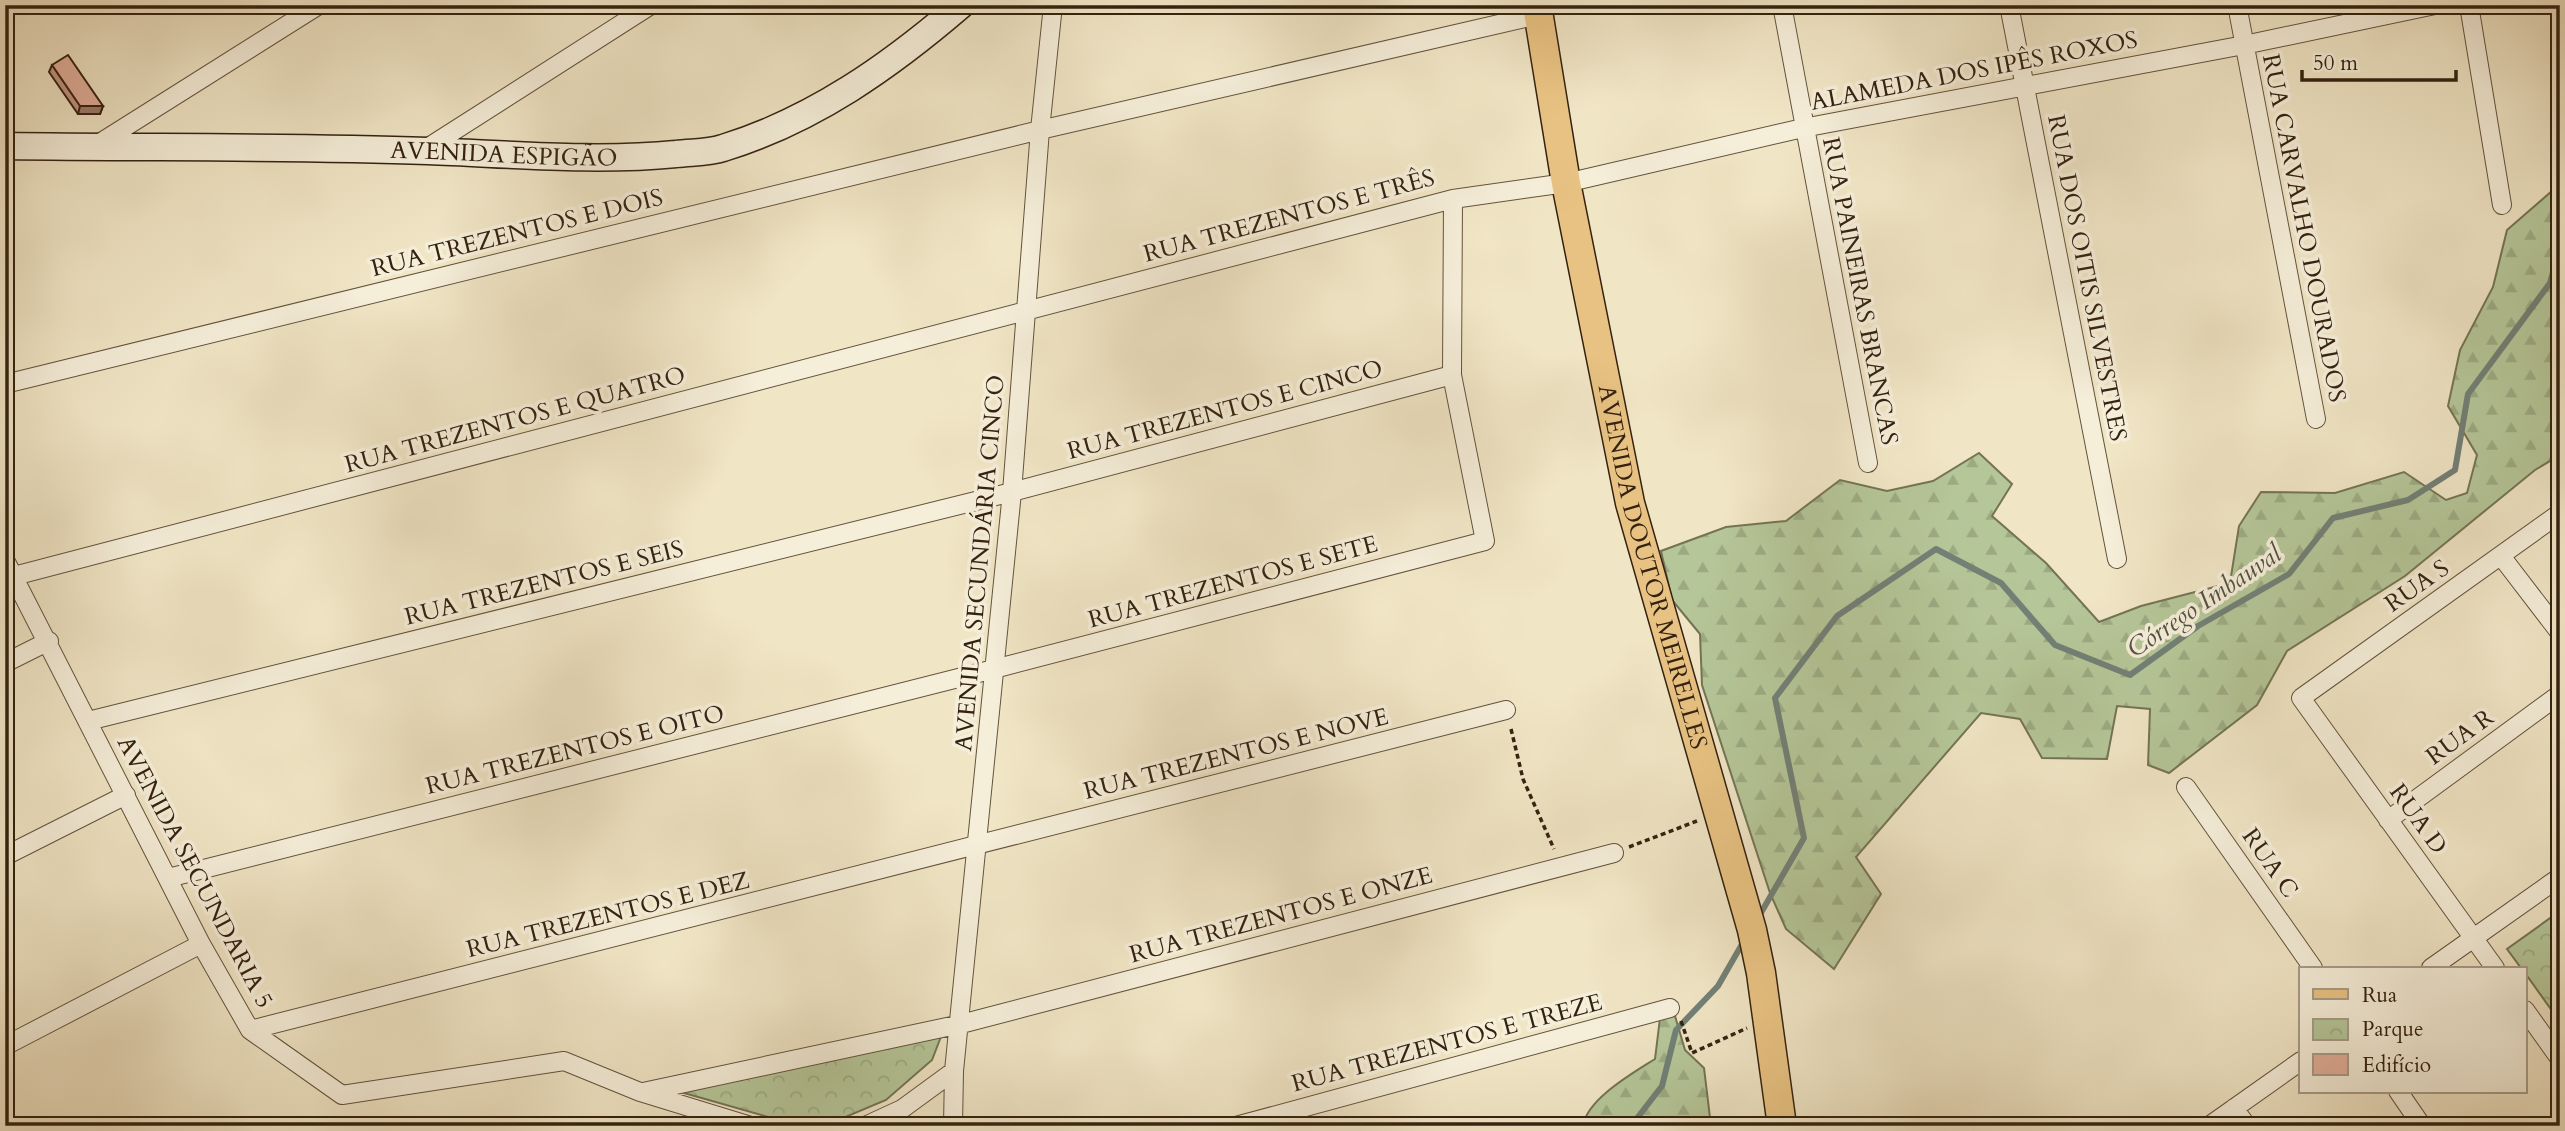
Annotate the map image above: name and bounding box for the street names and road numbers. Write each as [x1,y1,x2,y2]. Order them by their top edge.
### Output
street label: ALAMEDA DOS IPÊS ROXOS [1808,23,2140,119]
street label: RUA CARVALHO DOURADOS [2254,51,2354,405]
street label: RUA DOS OITIS SILVESTRES [2039,112,2135,444]
street label: AVENIDA ESPIGÃO [390,133,618,174]
street label: RUA PAINEIRAS BRANCAS [1814,134,1906,448]
street label: RUA TREZENTOS E TRÊS [1140,161,1438,271]
street label: RUA TREZENTOS E DOIS [368,181,666,285]
street label: RUA TREZENTOS E CINCO [1064,352,1386,468]
street label: RUA TREZENTOS E QUATRO [341,359,689,481]
street label: AVENIDA SECUNDÁRIA CINCO [947,374,1013,752]
street label: AVENIDA DOUTOR MEIRELLES [1590,382,1716,753]
street label: RUA TREZENTOS E SETE [1085,527,1381,637]
street label: RUA TREZENTOS E SEIS [401,532,687,634]
street label: RUA S [2378,552,2456,620]
street label: RUA TREZENTOS E OITO [422,697,728,803]
street label: RUA TREZENTOS E NOVE [1080,700,1392,808]
street label: RUA R [2419,701,2501,773]
street label: AVENIDA SECUNDARIA 5 [109,730,281,1014]
street label: RUA D [2381,777,2455,861]
street label: RUA C [2234,822,2306,904]
street label: RUA TREZENTOS E ONZE [1126,859,1436,971]
street label: RUA TREZENTOS E DEZ [463,864,753,966]
street label: RUA TREZENTOS E TREZE [1288,986,1606,1100]

